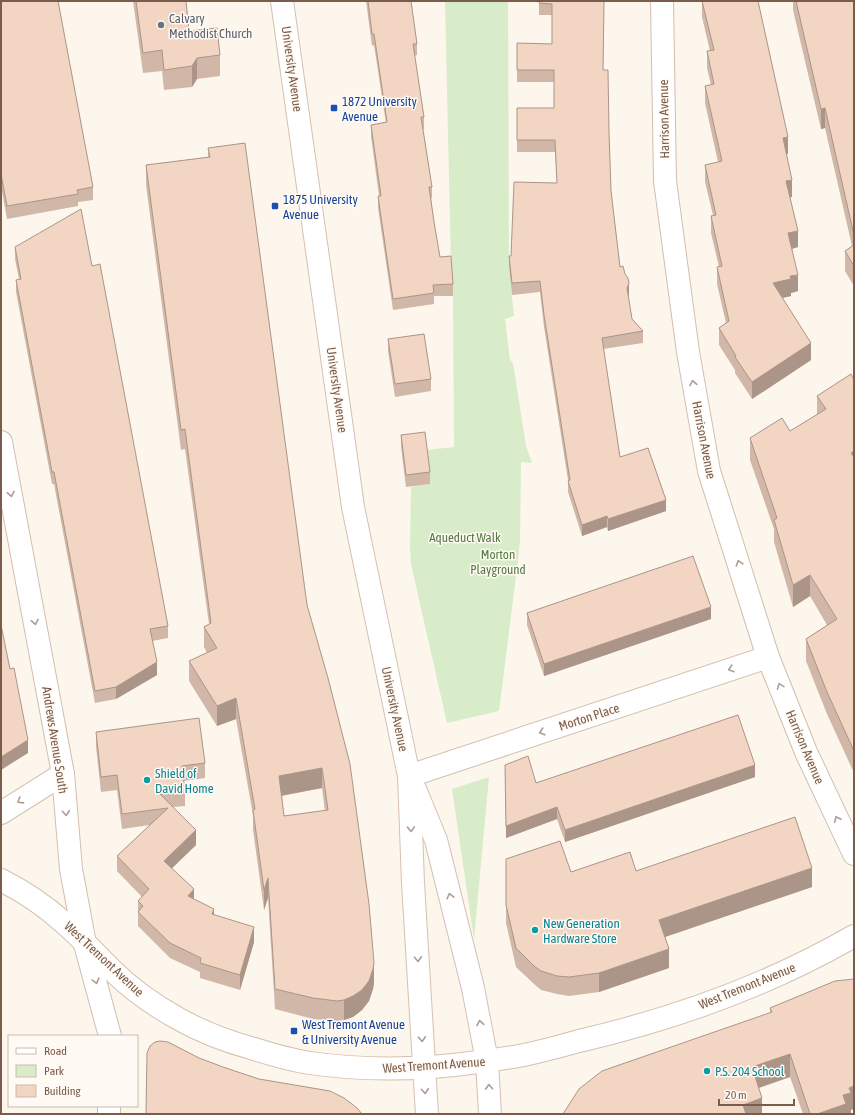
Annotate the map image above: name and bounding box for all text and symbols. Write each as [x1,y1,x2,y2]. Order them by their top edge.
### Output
place label: Calvary Methodist Church [169,11,252,41]
marker: Calvary Methodist Church [156,20,166,30]
street label: University Avenue [279,25,305,113]
street label: Harrison Avenue [656,79,672,159]
place label: 1872 University Avenue [342,94,417,124]
marker: 1872 University Avenue [329,103,339,113]
place label: 1875 University Avenue [283,192,358,222]
marker: 1875 University Avenue [270,201,280,211]
street label: University Avenue [324,346,350,434]
one-way arrow [689,380,698,386]
street label: Harrison Avenue [689,400,719,480]
one-way arrow [6,491,14,498]
park label: Aqueduct Walk [429,530,501,545]
park label: Morton Playground [470,547,526,577]
one-way arrow [735,560,744,567]
one-way arrow [30,619,38,625]
one-way arrow [728,664,735,673]
street label: University Avenue [379,665,411,753]
one-way arrow [777,683,785,691]
street label: Andrews Avenue South [39,685,71,795]
street label: Morton Place [557,700,621,734]
street label: Harrison Avenue [783,708,827,786]
one-way arrow [538,727,545,736]
place label: Shield of David Home [155,766,214,796]
marker: Shield of David Home [142,775,152,785]
one-way arrow [17,797,24,804]
one-way arrow [62,810,71,816]
one-way arrow [834,815,842,823]
one-way arrow [407,826,415,832]
one-way arrow [446,893,455,900]
place label: New Generation Hardware Store [543,916,620,946]
street label: West Tremont Avenue [61,918,147,1000]
marker: New Generation Hardware Store [530,925,540,935]
one-way arrow [413,956,422,962]
street label: West Tremont Avenue [696,960,798,1012]
one-way arrow [91,977,100,984]
place label: West Tremont Avenue & University Avenue [302,1017,405,1047]
one-way arrow [476,1020,484,1026]
marker: West Tremont Avenue & University Avenue [289,1026,299,1036]
legend [8,1035,138,1107]
one-way arrow [418,1036,426,1042]
text: Road [44,1044,67,1058]
street label: West Tremont Avenue [382,1054,486,1076]
text: Park [44,1064,65,1078]
place label: P.S. 204 School [715,1064,785,1079]
marker: P.S. 204 School [702,1066,712,1076]
scale bar [719,1081,794,1107]
text: Building [44,1084,82,1098]
one-way arrow [484,1084,493,1090]
one-way arrow [421,1088,429,1094]
text: 20 m [725,1088,747,1102]

